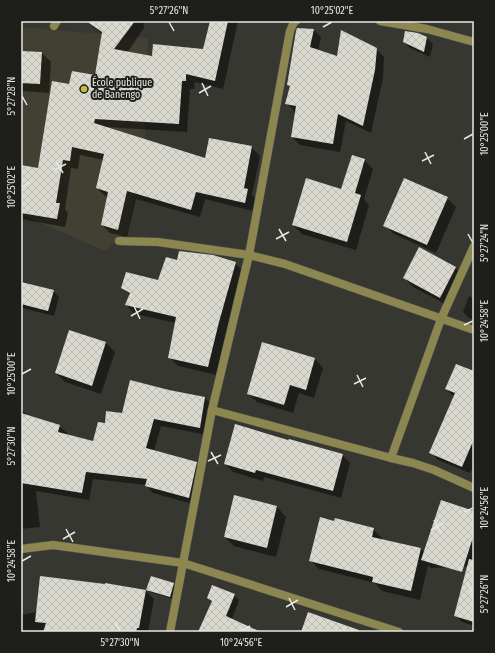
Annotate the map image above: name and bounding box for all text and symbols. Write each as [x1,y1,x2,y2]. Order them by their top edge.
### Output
text: 5°27'26"N [150,5,188,17]
text: 10°25'02"E [311,5,354,17]
place label: École publique de Banengo [92,75,152,101]
text: 5°27'28"N [6,77,18,115]
marker: École publique de Banengo [79,84,89,94]
text: 10°25'00"E [479,112,491,156]
text: 10°25'02"E [6,165,18,208]
text: 5°27'24"N [479,224,491,262]
text: 10°24'58"E [479,300,491,342]
text: 10°25'00"E [6,352,18,396]
text: 5°27'30"N [6,426,18,466]
text: 10°24'56"E [479,487,491,529]
text: 10°24'58"E [6,540,18,582]
text: 5°27'26"N [479,575,491,613]
text: 5°27'30"N [100,637,140,649]
text: 10°24'56"E [220,637,262,649]

